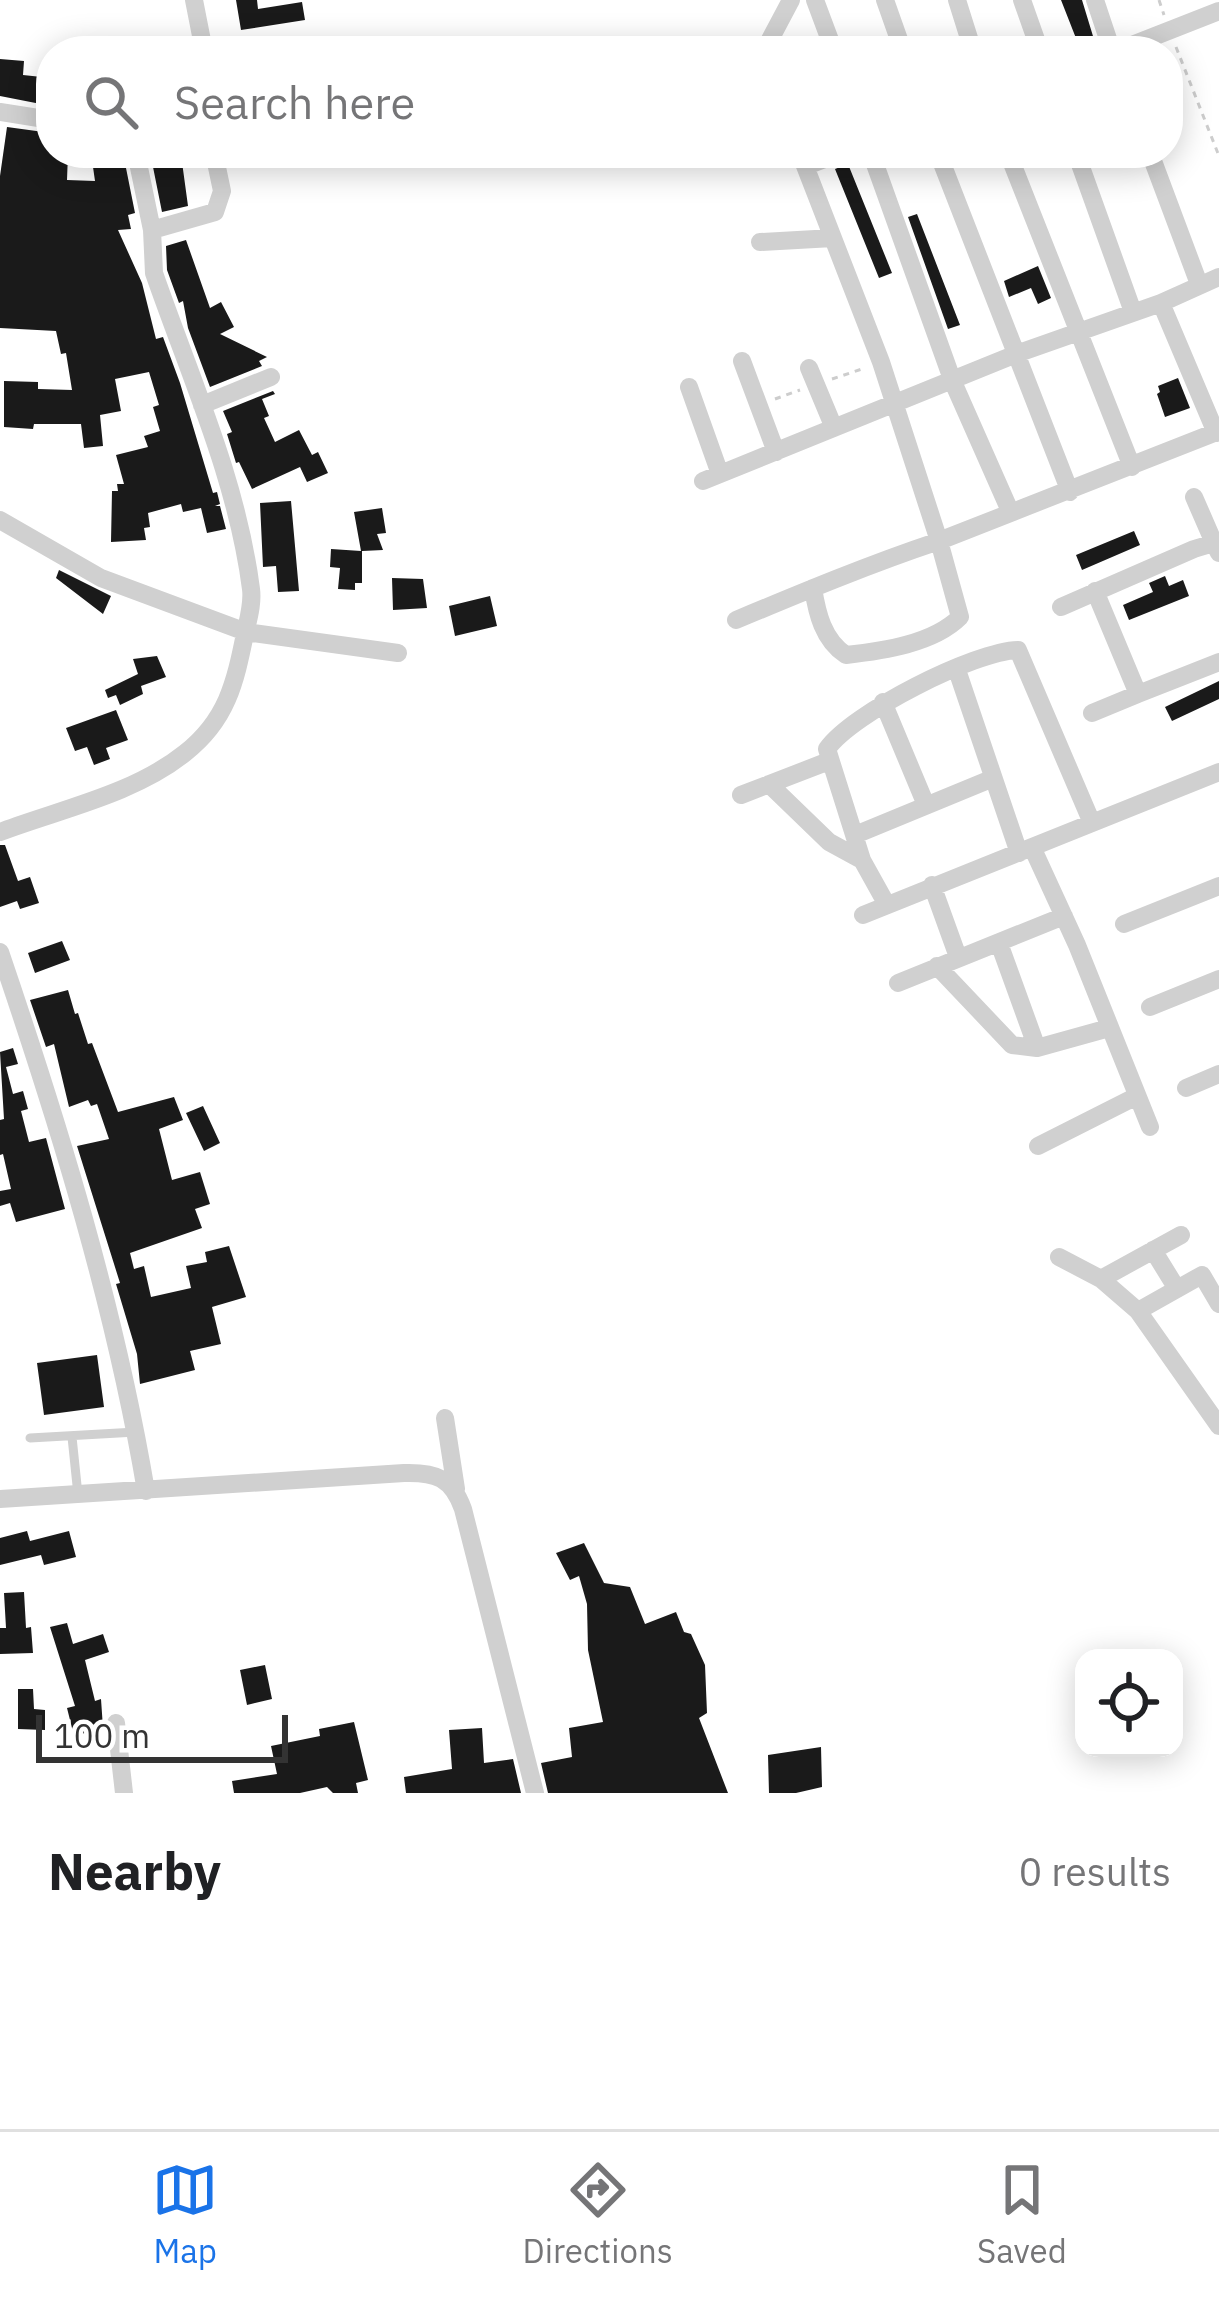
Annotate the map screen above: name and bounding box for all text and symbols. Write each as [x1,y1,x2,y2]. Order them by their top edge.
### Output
search box [36,36,1183,168]
icon: search [78,69,144,135]
text: Search here [174,73,415,131]
map controls [1075,1649,1183,1757]
button: locate [1075,1649,1183,1757]
scale bar [36,1709,288,1762]
text: 100 m [54,1714,150,1757]
text: Nearby [48,1838,221,1904]
text: 0 results [1019,1846,1171,1897]
tab: Map [152,2157,218,2272]
tab: Directions [523,2157,673,2272]
tab: Saved [977,2157,1067,2272]

